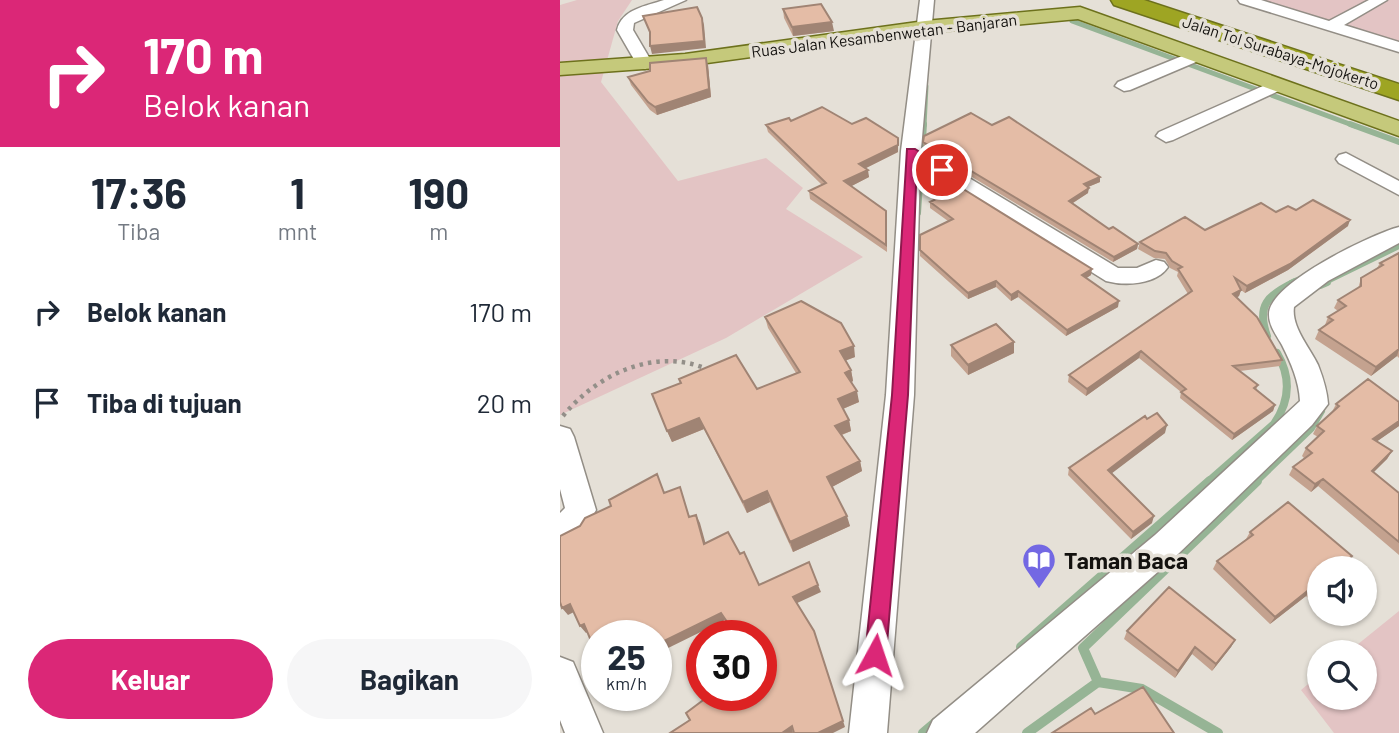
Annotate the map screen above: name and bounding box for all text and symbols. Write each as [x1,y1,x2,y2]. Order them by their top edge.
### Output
street label: Ruas Jalan Kesambenwetan - Banjaran [750,9,1018,61]
street label: Jalan Tol Surabaya–Mojokerto [1180,11,1382,93]
text: 170 m [143,25,263,84]
icon: right [28,28,119,119]
text: Belok kanan [143,85,310,123]
pin [912,140,972,200]
icon: arrive [923,151,961,189]
text: 17:36 [91,167,187,217]
text: 1 [290,167,305,217]
text: 190 [408,167,469,217]
text: Tiba [117,217,160,245]
text: mnt [278,217,317,245]
text: m [429,217,448,245]
icon: right [28,293,66,331]
text: Belok kanan [87,296,226,327]
text: 170 m [469,296,532,327]
icon: arrive [28,384,66,422]
text: Tiba di tujuan [87,387,242,418]
text: 20 m [477,387,532,418]
library icon: Taman Baca [1020,541,1058,590]
place label: Taman Baca [1064,546,1188,574]
map controls [1307,556,1377,710]
button: sound [1307,556,1377,626]
position arrow [838,618,912,692]
speed limit sign: 30 [686,620,777,711]
text: 25 [607,635,646,677]
button: Keluar [28,639,273,719]
button: Bagikan [287,639,532,719]
button: search [1307,640,1377,710]
text: km/h [606,672,647,694]

